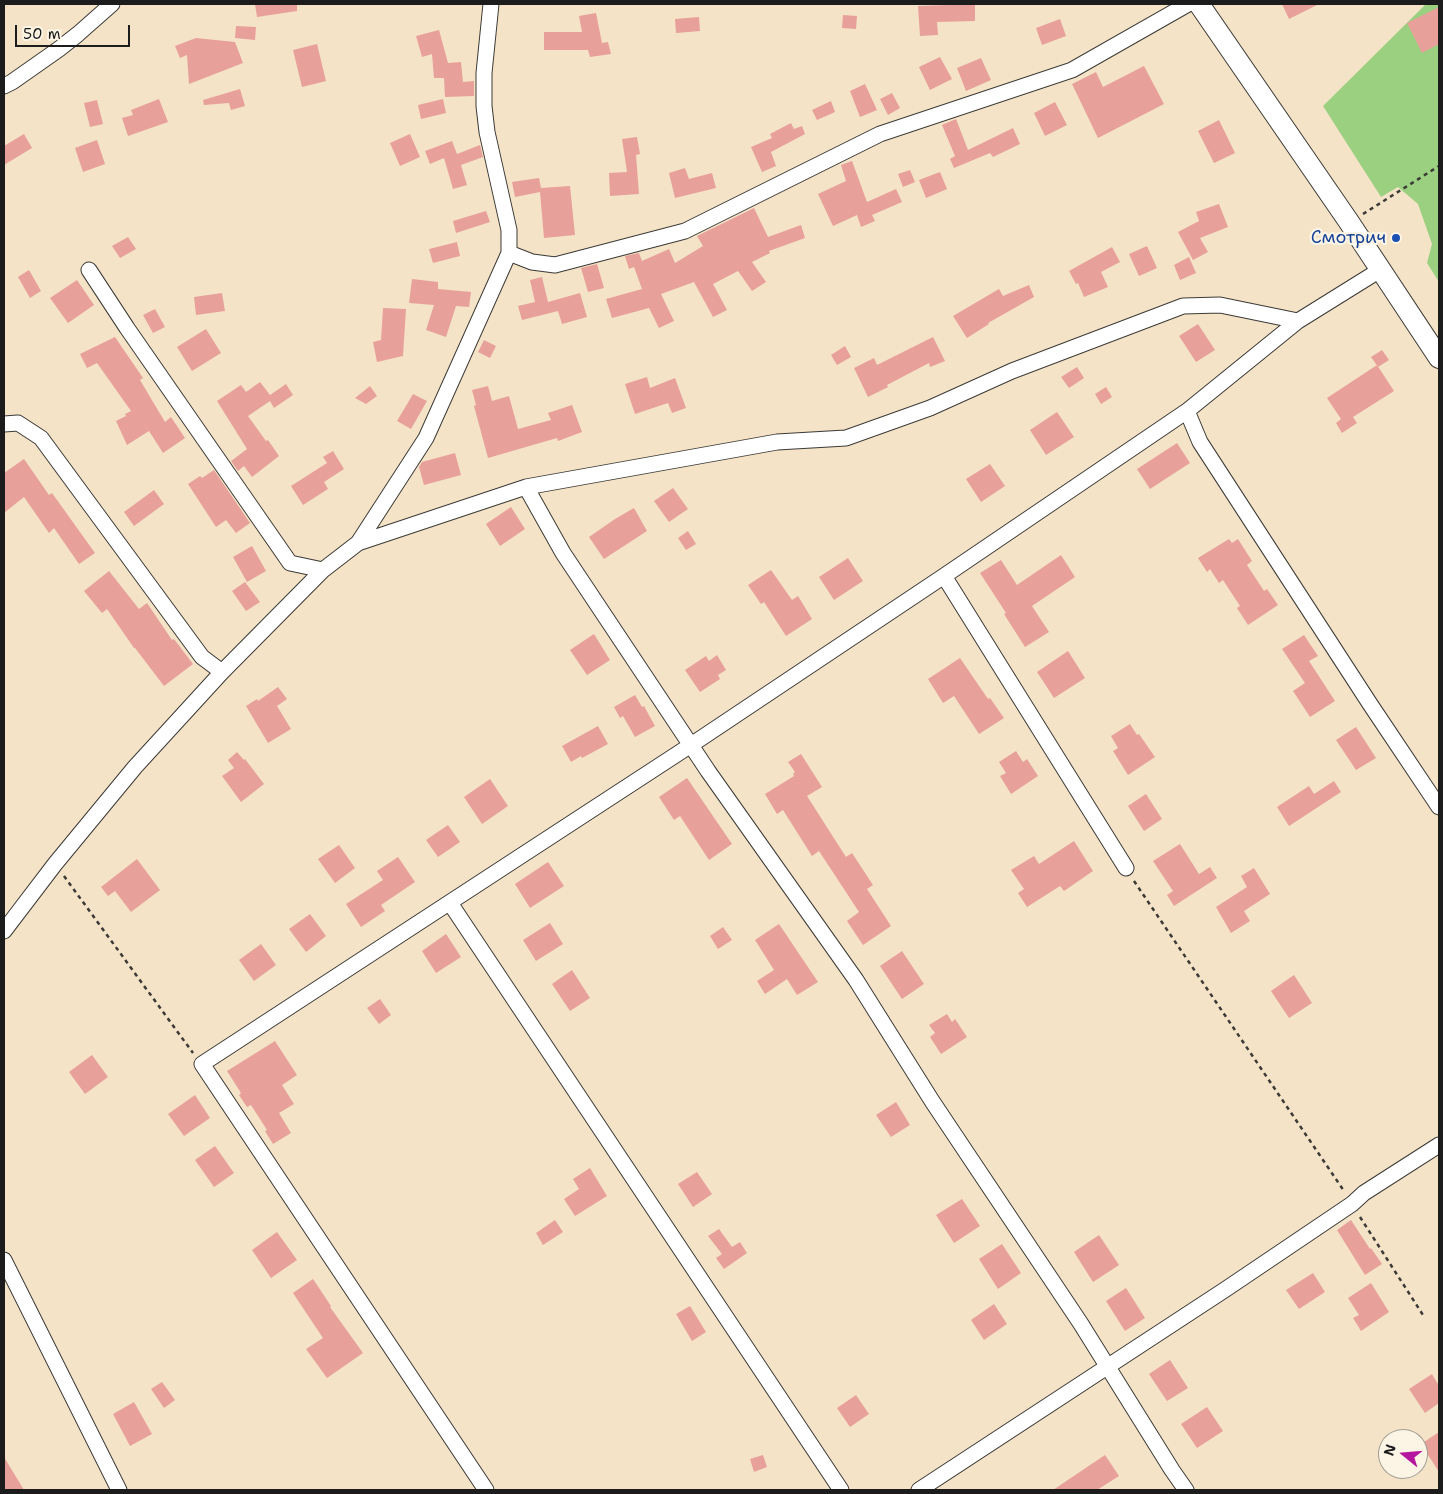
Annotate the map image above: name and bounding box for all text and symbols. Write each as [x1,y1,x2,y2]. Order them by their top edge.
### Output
scale bar [18,15,132,47]
text: 50 m [23,24,61,44]
place label: Смотрич [1311,227,1386,249]
marker: Смотрич [1390,232,1402,244]
north arrow [1378,1429,1428,1479]
text: N [1379,1442,1400,1458]

